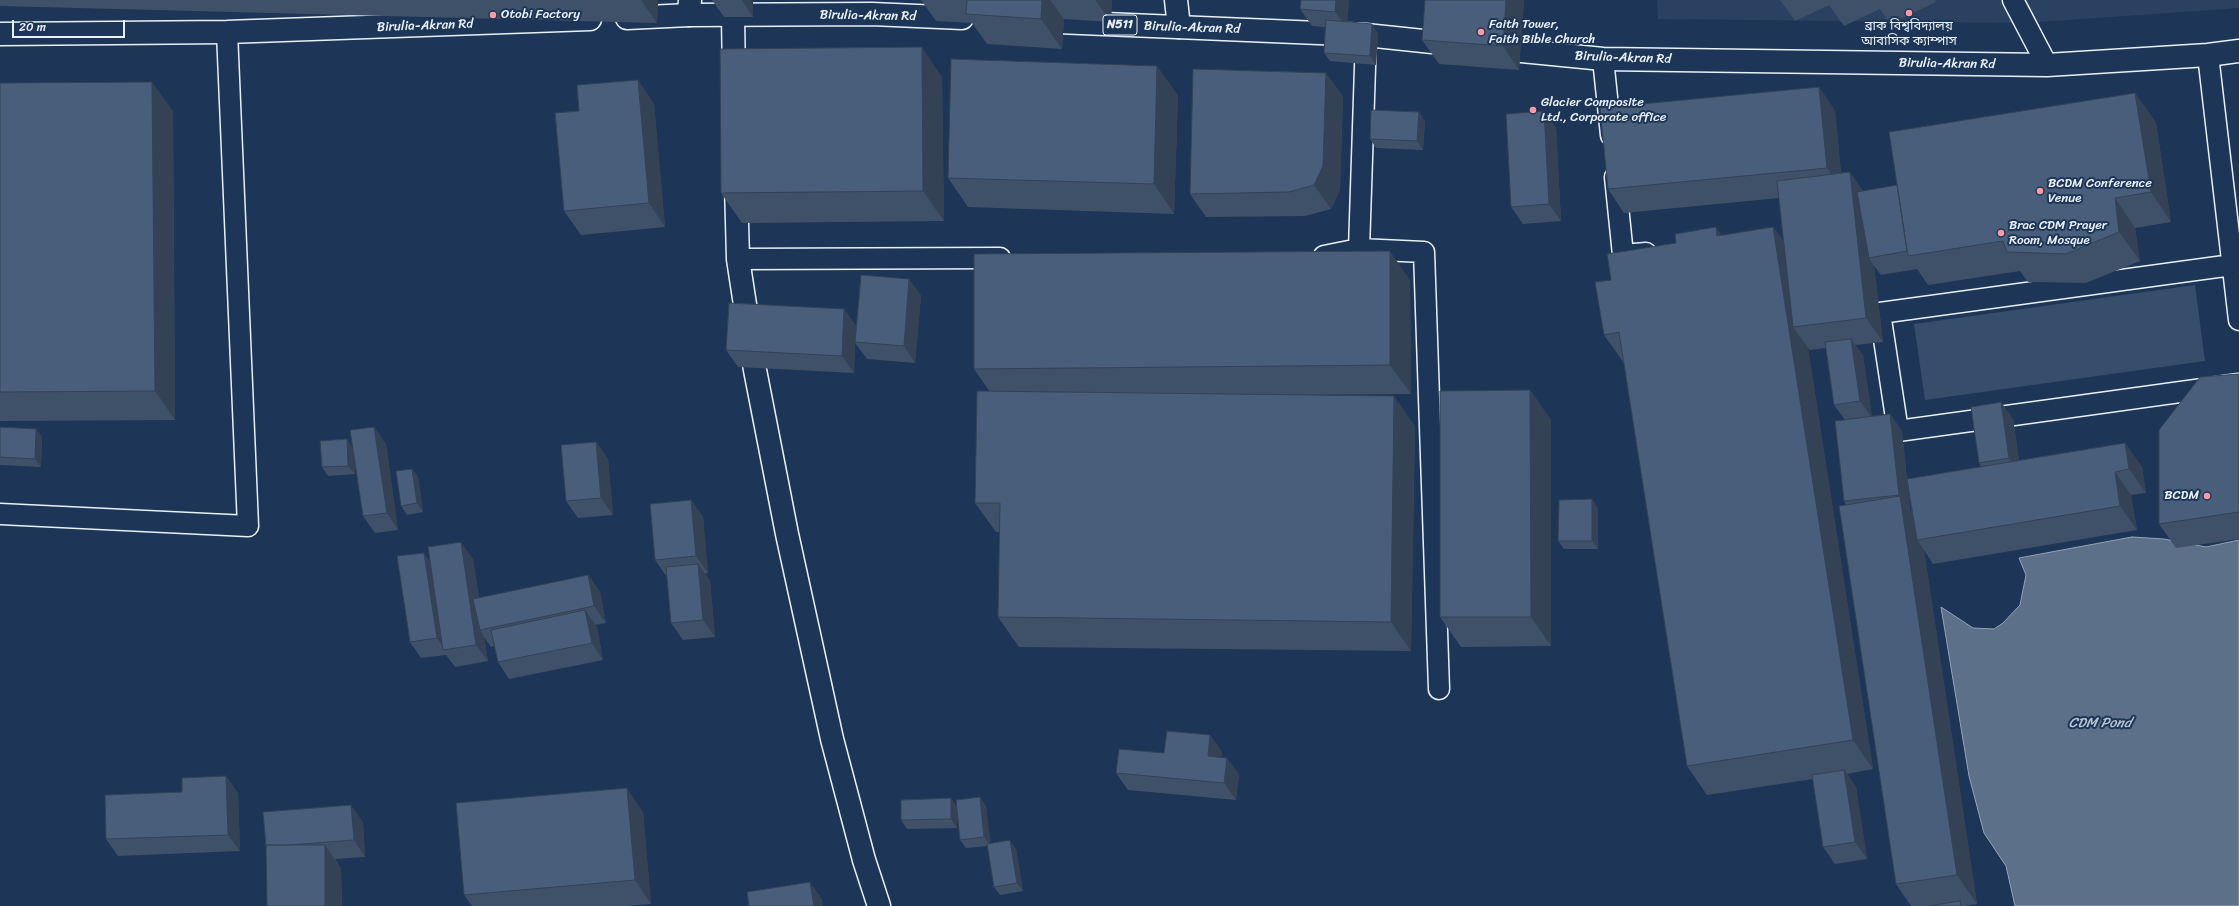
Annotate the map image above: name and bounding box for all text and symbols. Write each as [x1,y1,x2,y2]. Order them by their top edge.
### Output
place label: Otobi Factory [501,7,580,23]
street label: Birulia-Akran Rd [820,7,916,25]
marker: ব্রাক বিশ্ববিদ্যালয় আবাসিক ক্যাম্পাস [1904,8,1914,18]
marker: Otobi Factory [488,10,498,20]
scale bar [14,12,127,38]
road number: N511 [1103,15,1137,35]
text: 20 m [19,16,46,38]
street label: Birulia-Akran Rd [377,17,473,35]
place label: Faith Tower, Faith Bible Church [1489,17,1595,48]
street label: Birulia-Akran Rd [1144,19,1240,37]
place label: ব্রাক বিশ্ববিদ্যালয় আবাসিক ক্যাম্পাস [1861,19,1957,50]
marker: Faith Tower, Faith Bible Church [1476,27,1486,37]
street label: Birulia-Akran Rd [1575,49,1671,67]
street label: Birulia-Akran Rd [1899,55,1995,73]
place label: Glacier Composite Ltd., Corporate office [1541,95,1666,126]
marker: Glacier Composite Ltd., Corporate office [1528,105,1538,115]
place label: BCDM Conference Venue [2048,176,2152,207]
marker: BCDM Conference Venue [2035,186,2045,196]
place label: Brac CDM Prayer Room, Mosque [2009,218,2107,249]
marker: Brac CDM Prayer Room, Mosque [1996,228,2006,238]
place label: BCDM [2164,488,2199,504]
marker: BCDM [2202,491,2212,501]
water label: CDM Pond [2069,715,2131,731]

